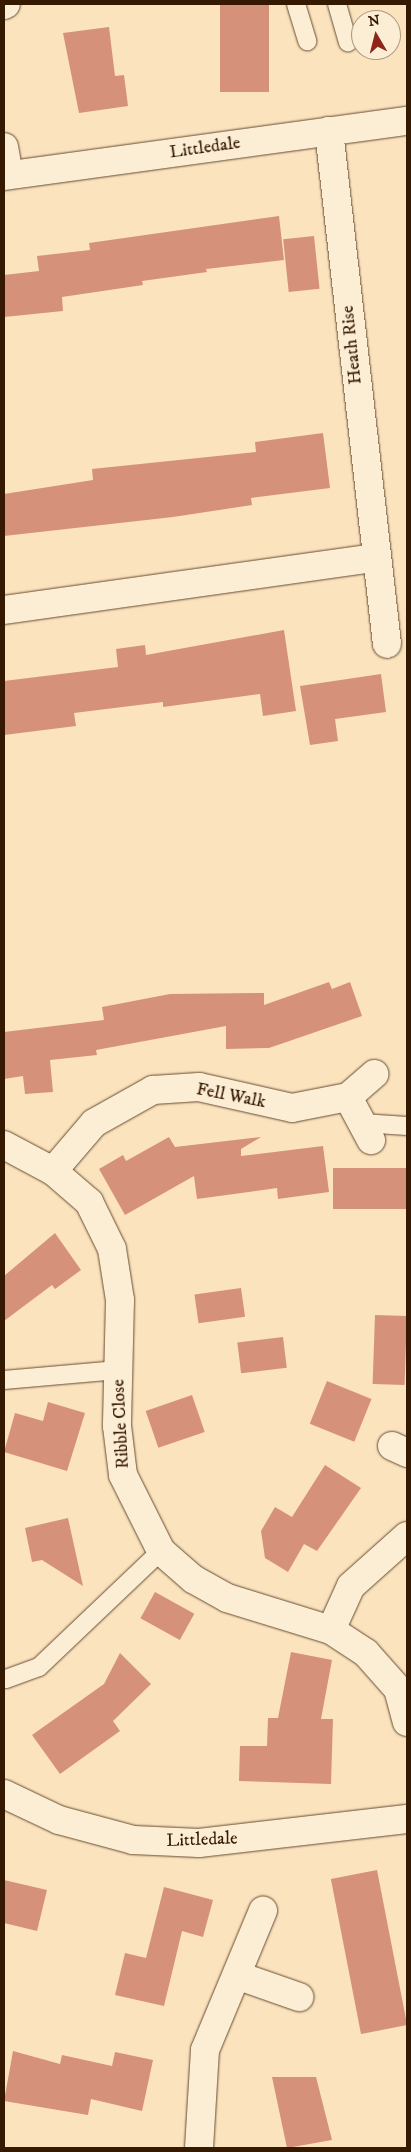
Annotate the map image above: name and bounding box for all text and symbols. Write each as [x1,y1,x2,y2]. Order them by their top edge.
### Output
north arrow [351,10,401,60]
text: N [367,11,381,31]
street label: Littledale [168,132,242,164]
street label: Heath Rise [337,305,367,385]
street label: Fell Walk [195,1079,267,1113]
street label: Ribble Close [108,1379,134,1469]
street label: Littledale [166,1828,238,1852]

